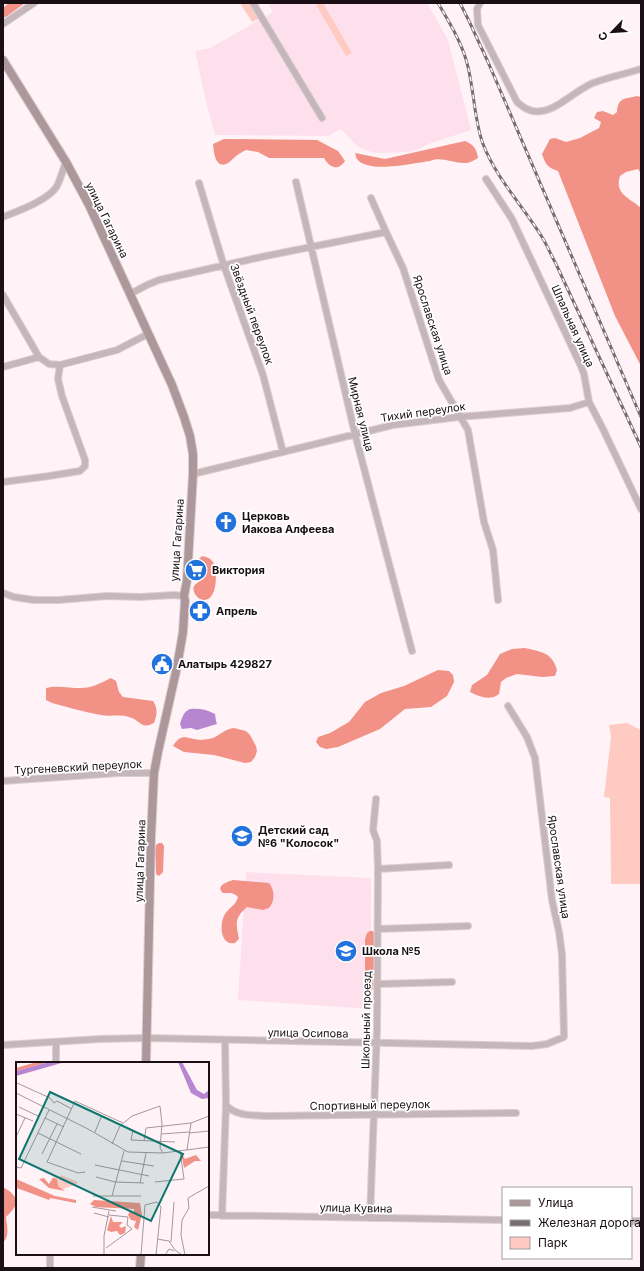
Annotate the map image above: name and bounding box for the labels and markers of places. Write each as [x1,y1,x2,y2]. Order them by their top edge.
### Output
church icon: Церковь Иакова Алфеева [213,509,239,535]
place label: Церковь Иакова Алфеева [242,509,334,536]
supermarket icon: Виктория [183,557,209,583]
place label: Виктория [212,563,265,577]
pharmacy icon: Апрель [187,598,213,624]
place label: Апрель [216,604,258,618]
public building icon: Алатырь 429827 [149,651,175,677]
place label: Алатырь 429827 [178,657,272,671]
school or university icon: Детский сад №6 "Колосок" [229,823,255,849]
place label: Детский сад №6 "Колосок" [258,823,339,850]
school or university icon: Школа №5 [333,938,359,964]
place label: Школа №5 [362,944,421,958]

